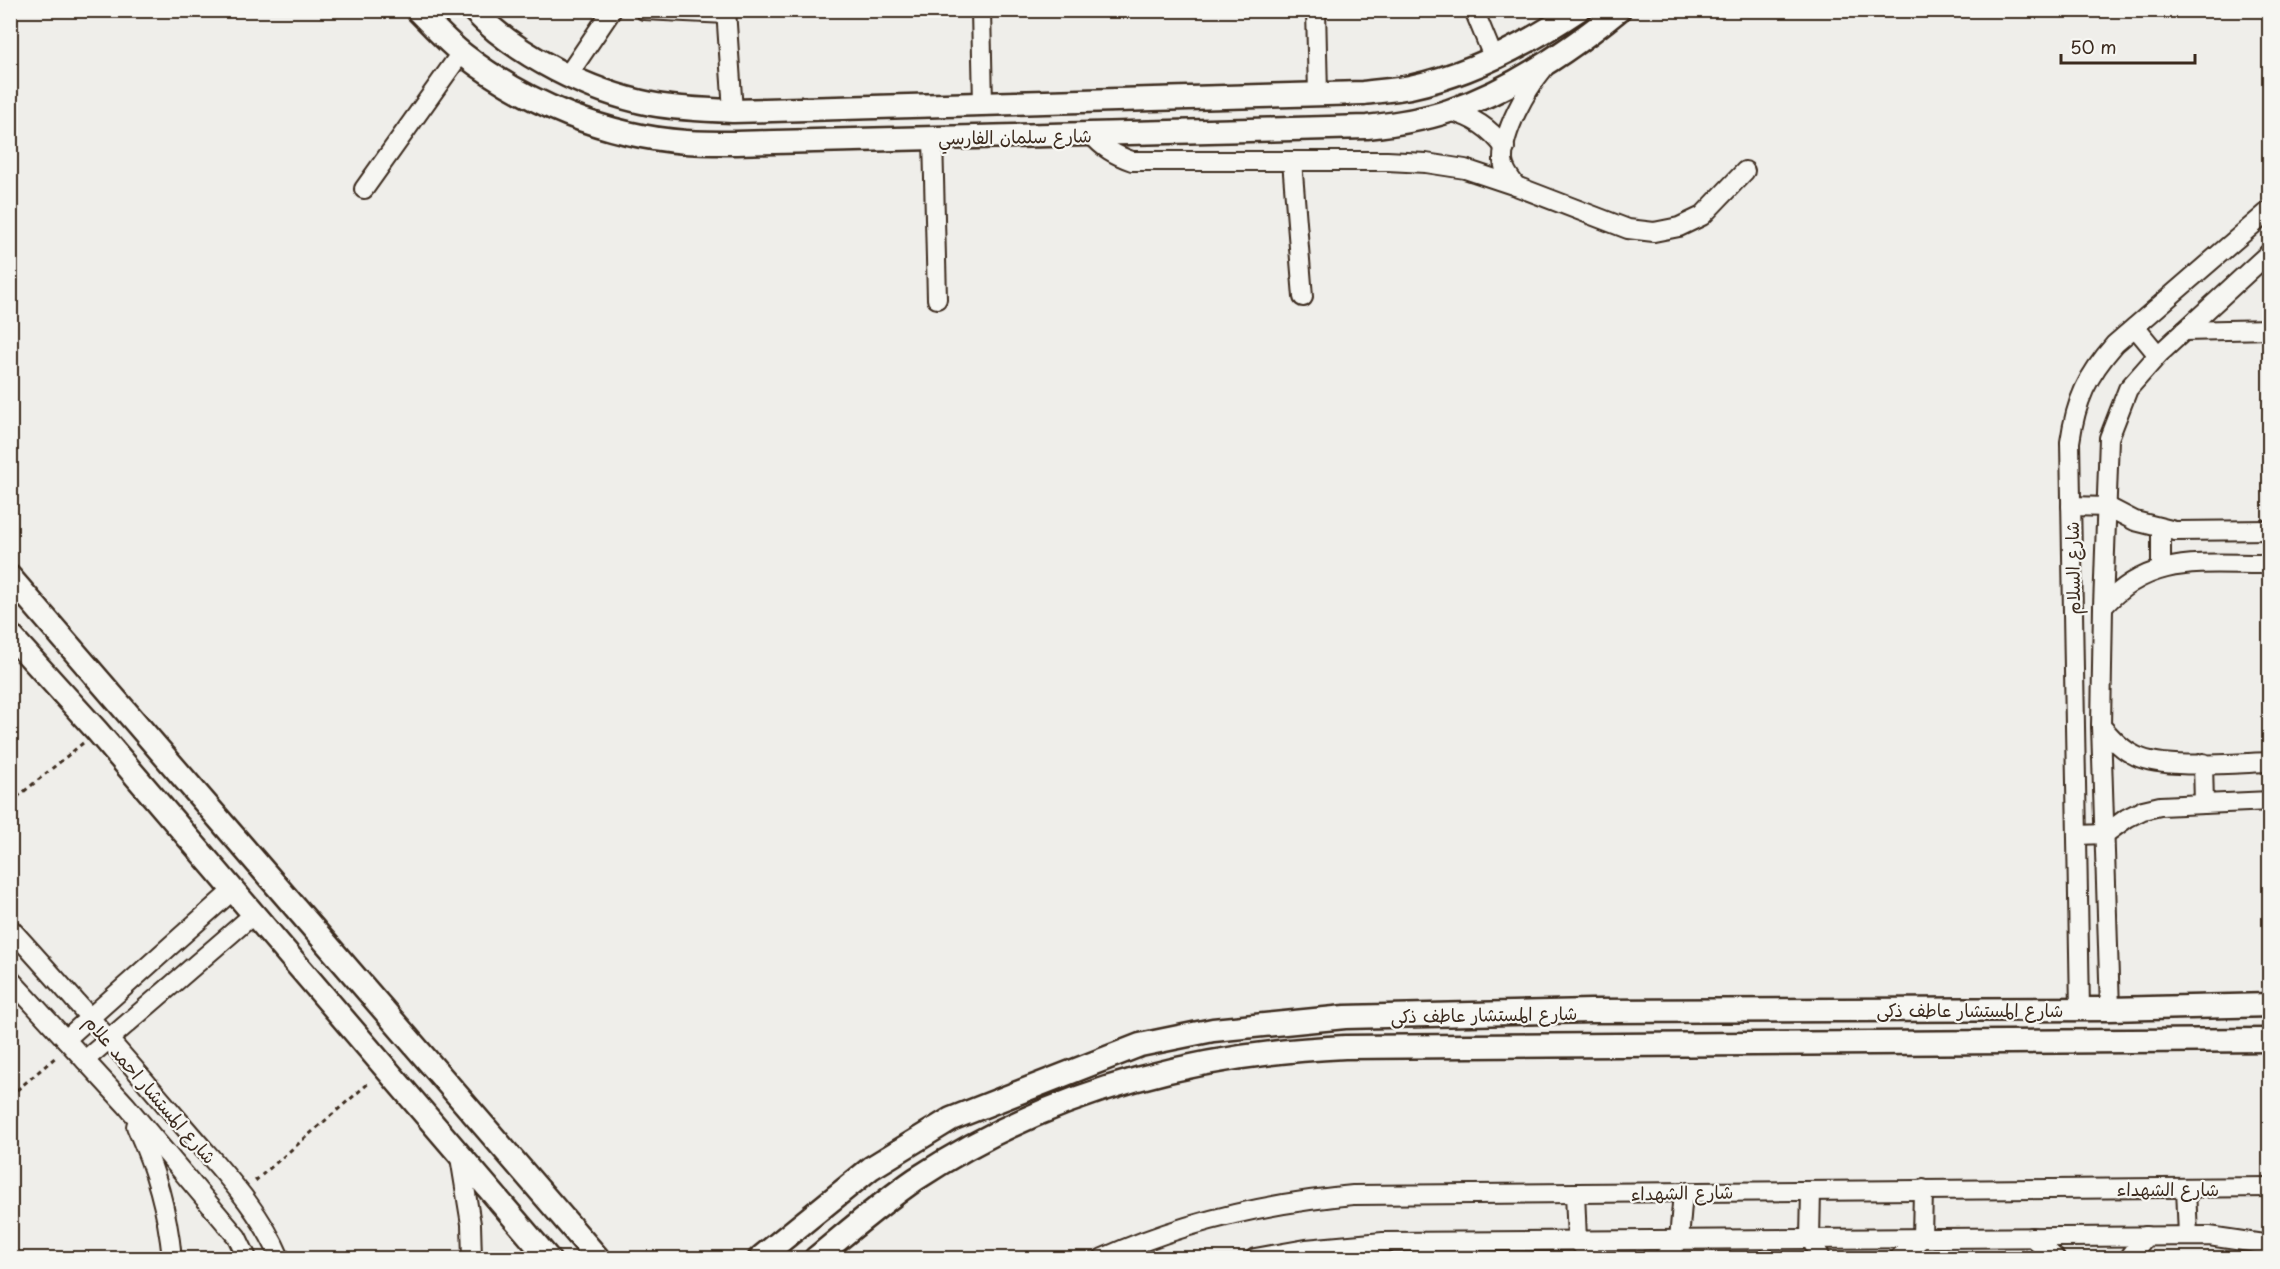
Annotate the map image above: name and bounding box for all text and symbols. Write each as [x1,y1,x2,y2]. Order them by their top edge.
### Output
scale bar [2061,27,2194,65]
text: 50 m [2070,33,2117,60]
street label: شارع سلمان الفارسي [938,121,1092,155]
street label: شارع السلام [2058,521,2088,615]
street label: شارع المستشار عاطف ذكى [1877,996,2063,1023]
street label: شارع المستشار عاطف ذكى [1390,999,1578,1029]
street label: شارع المستشار احمد علام [77,1009,223,1171]
street label: شارع الشهداء [2117,1175,2219,1202]
street label: شارع الشهداء [1631,1178,1733,1206]

